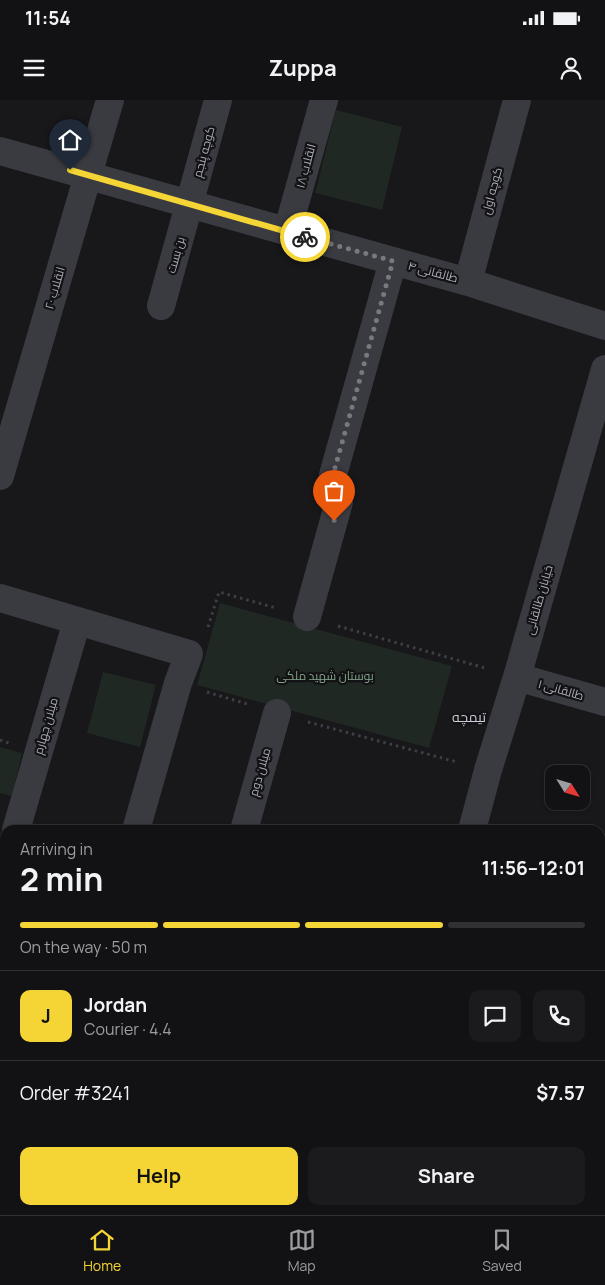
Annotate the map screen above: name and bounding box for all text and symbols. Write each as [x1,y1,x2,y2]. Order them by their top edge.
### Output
text: 11:54 [25,5,71,31]
text: Zuppa [268,53,337,83]
icon: menu [20,54,48,82]
icon: person [557,54,585,82]
pin [49,119,91,170]
street label: کوچه پنجم [189,124,219,180]
icon: home [56,126,84,154]
street label: انقلاب ۱۸ [291,142,320,190]
street label: کوچه اول [477,165,507,217]
courier [280,212,330,262]
icon: bike [291,223,319,251]
street label: بن بست [162,235,189,275]
street label: طالقانی ۴ [406,257,460,286]
street label: انقلاب ۲۰ [40,265,69,311]
pin [313,470,355,521]
icon: bag [320,477,348,505]
street label: خیابان طالقانی [520,563,557,637]
park label: بوستان شهید ملکی [276,667,374,684]
street label: طالقانی ۱ [536,675,586,704]
street label: میلان چهارم [29,695,63,757]
district label: تیمچه [452,707,486,727]
street label: میلان دوم [245,746,275,798]
north arrow [545,765,590,810]
map controls [545,765,590,810]
text: Arriving in [20,838,93,860]
text: 11:56–12:01 [482,855,585,881]
text: 2 min [20,857,103,901]
text: On the way · 50 m [20,936,147,958]
button: chat [469,990,521,1042]
button: phone [533,990,585,1042]
text: Jordan [84,992,147,1018]
text: J [41,1003,51,1029]
text: Courier · 4.4 [84,1018,172,1040]
text: Order #3241 [20,1080,130,1106]
text: $7.57 [536,1080,585,1106]
button: Help [20,1147,298,1205]
button: Share [308,1147,585,1205]
tab: Home [83,1226,121,1275]
tab: Map [288,1226,316,1275]
tab: Saved [482,1226,522,1275]

